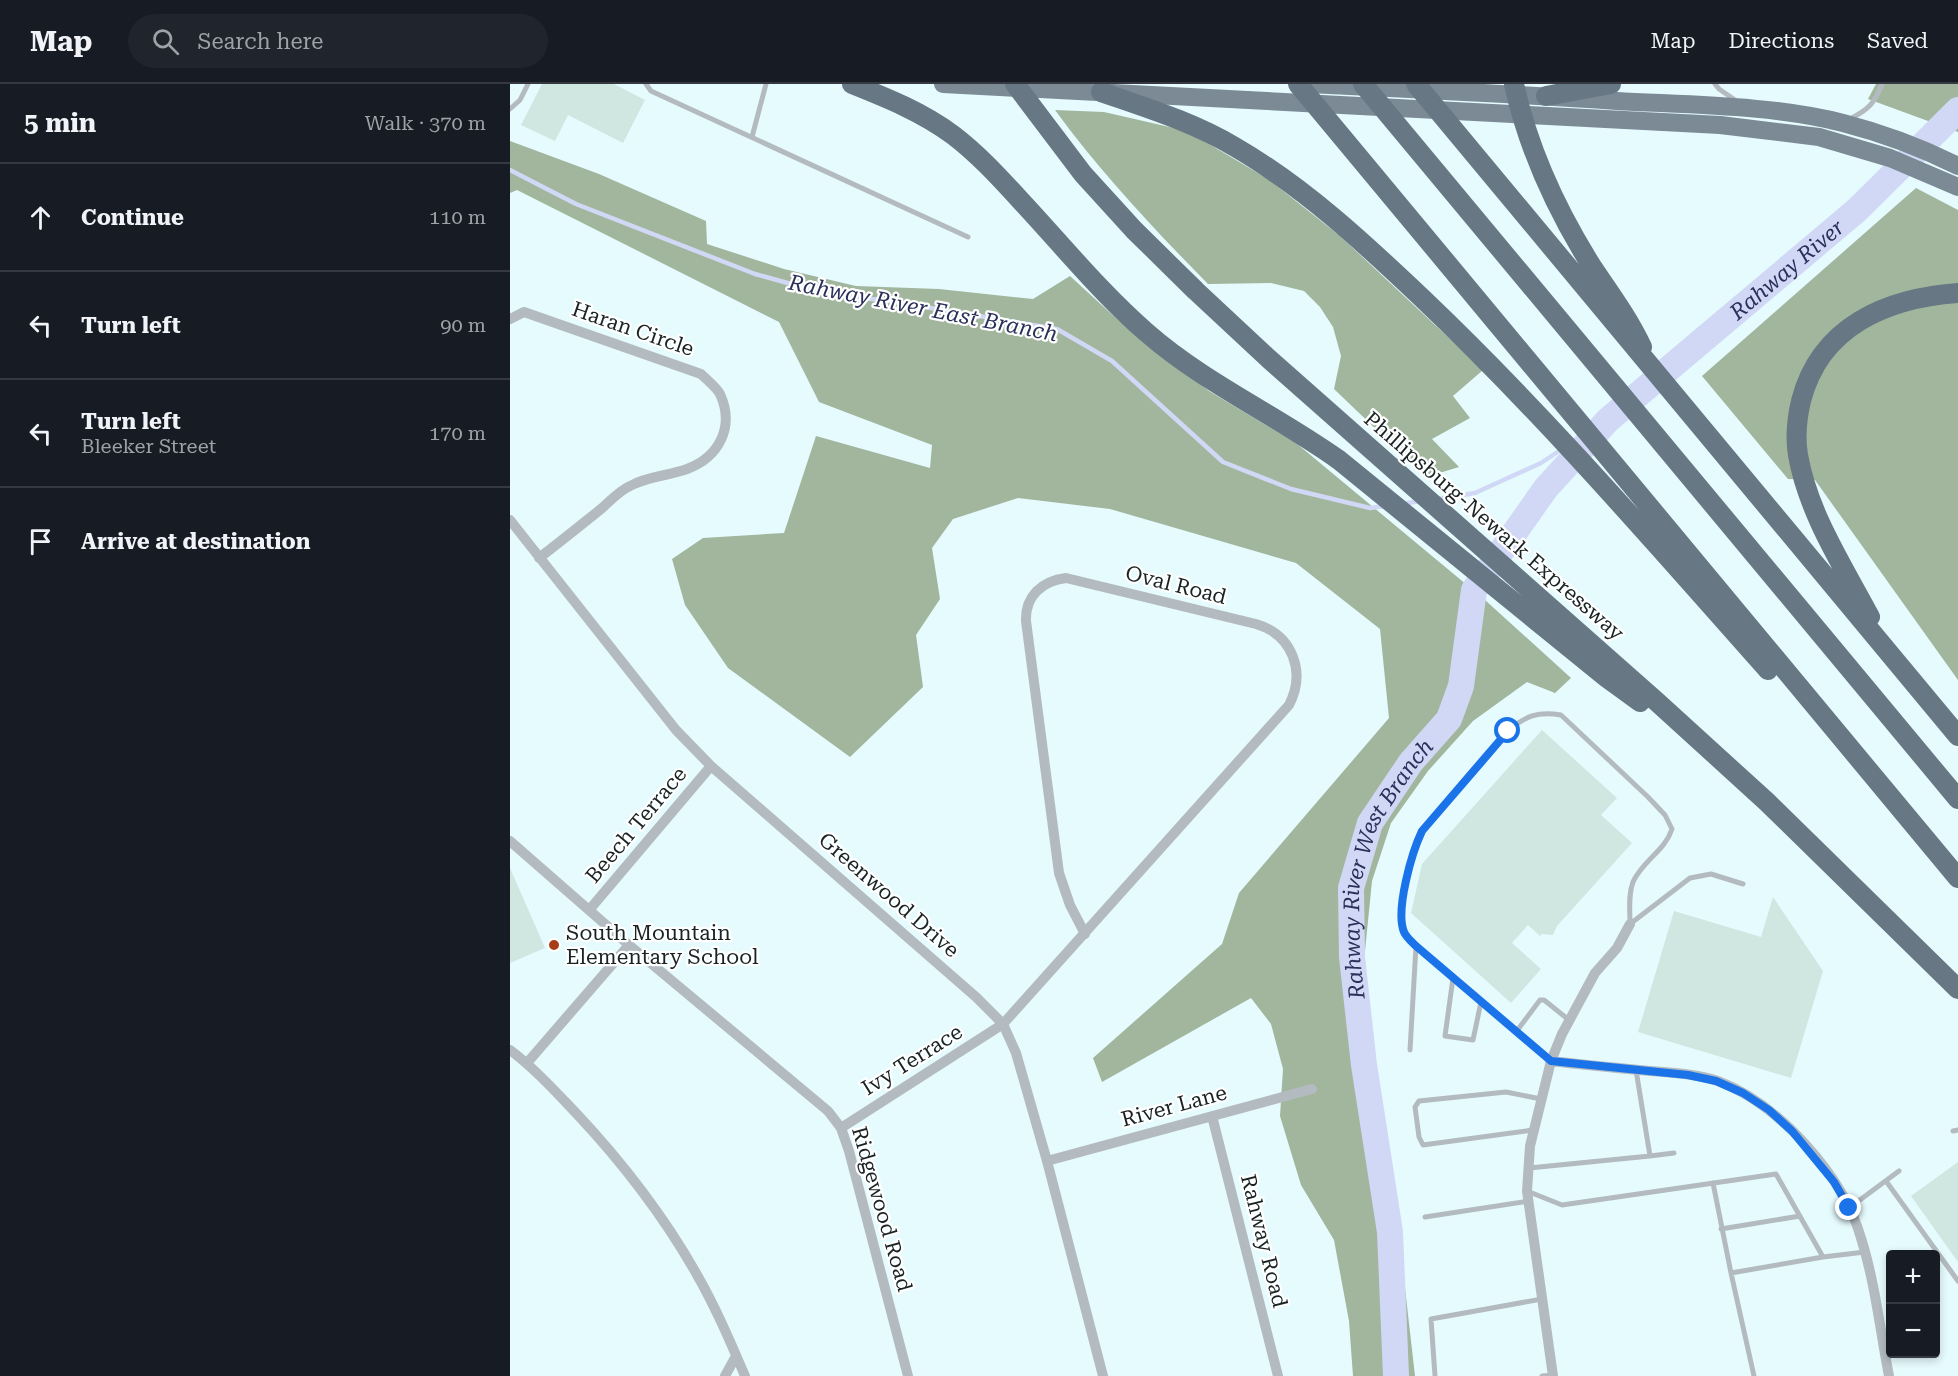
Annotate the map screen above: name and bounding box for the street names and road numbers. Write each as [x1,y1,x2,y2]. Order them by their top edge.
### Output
street label: Haran Circle [569,297,697,361]
street label: Phillipsburg-Newark Expressway [1359,407,1629,646]
street label: Oval Road [1123,561,1230,609]
street label: Beech Terrace [581,762,691,888]
street label: Greenwood Drive [814,828,964,962]
street label: Ivy Terrace [857,1020,967,1100]
street label: River Lane [1119,1080,1229,1132]
street label: Ridgewood Road [847,1124,917,1295]
street label: Rahway Road [1236,1172,1292,1311]

